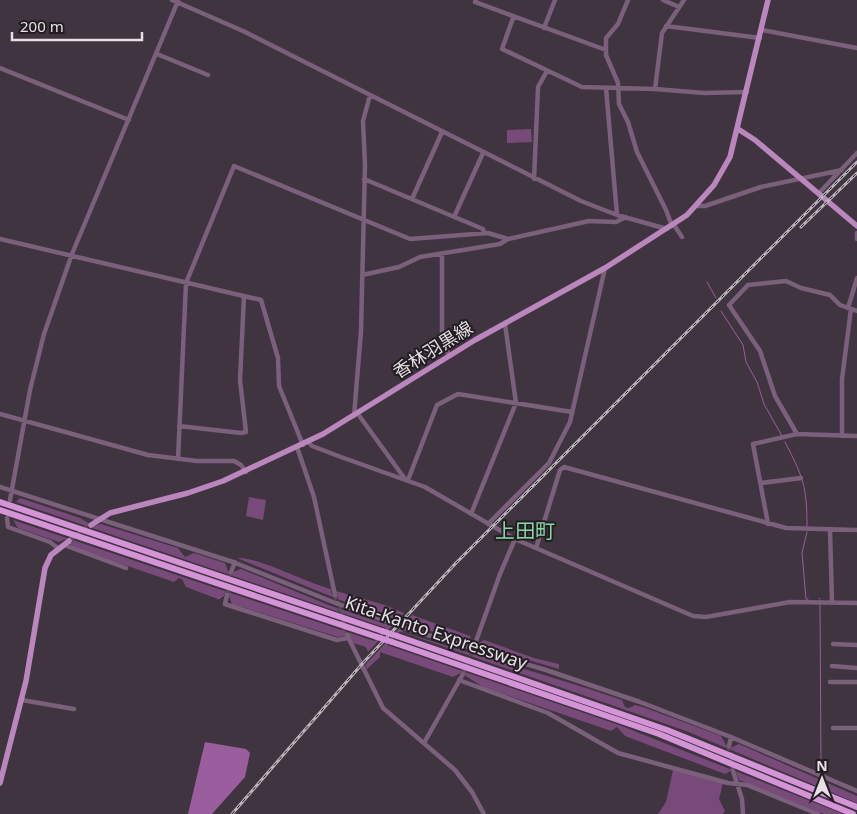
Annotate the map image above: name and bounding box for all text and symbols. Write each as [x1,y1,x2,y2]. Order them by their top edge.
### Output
scale bar [12,10,142,42]
text: 200 m [20,16,64,36]
street label: 香林羽黒線 [388,315,477,383]
district label: 上田町 [495,517,555,544]
street label: Kita-Kanto Expressway [342,590,531,675]
north arrow [797,754,847,804]
text: N [816,756,828,775]

